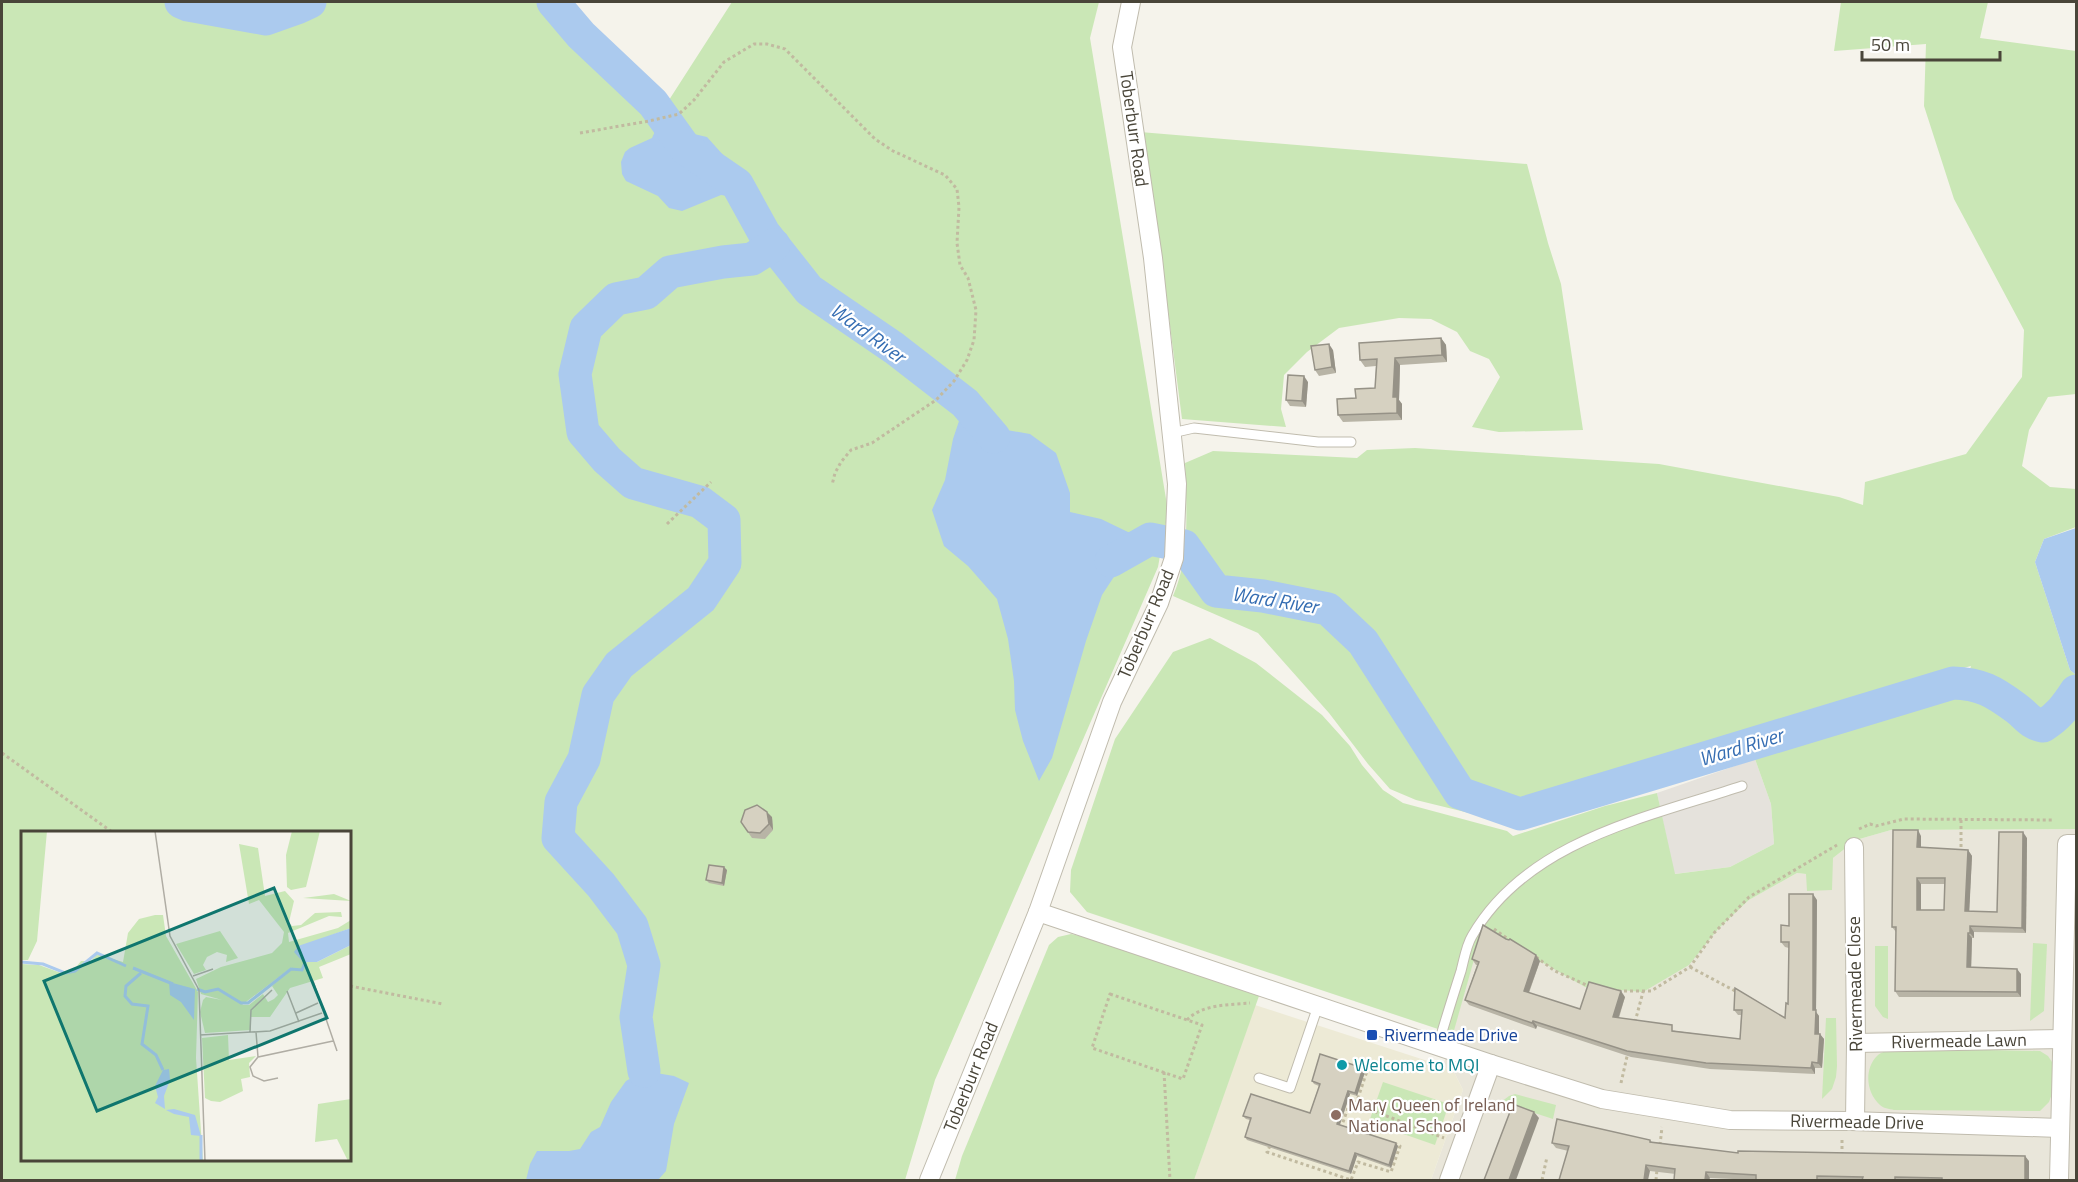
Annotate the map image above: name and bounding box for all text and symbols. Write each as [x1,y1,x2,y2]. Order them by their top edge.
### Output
scale bar [1862,24,2000,62]
text: 50 m [1871,31,1910,58]
street label: Toberburr Road [1113,69,1156,189]
water label: Ward River [824,295,915,372]
street label: Toberburr Road [1110,565,1181,683]
water label: Ward River [1230,577,1323,622]
water label: Ward River [1695,718,1789,774]
inset map [21,831,351,1161]
street label: Rivermeade Close [1840,916,1869,1052]
street label: Toberburr Road [936,1018,1005,1136]
place label: Rivermeade Drive [1384,1021,1518,1048]
street label: Rivermeade Lawn [1891,1026,2027,1055]
marker: Rivermeade Drive [1365,1028,1379,1042]
place label: Welcome to MQI [1354,1051,1479,1078]
marker: Welcome to MQI [1335,1058,1349,1072]
place label: Mary Queen of Ireland National School [1348,1091,1516,1139]
street label: Rivermeade Drive [1790,1107,1924,1136]
marker: Mary Queen of Ireland National School [1329,1108,1343,1122]

